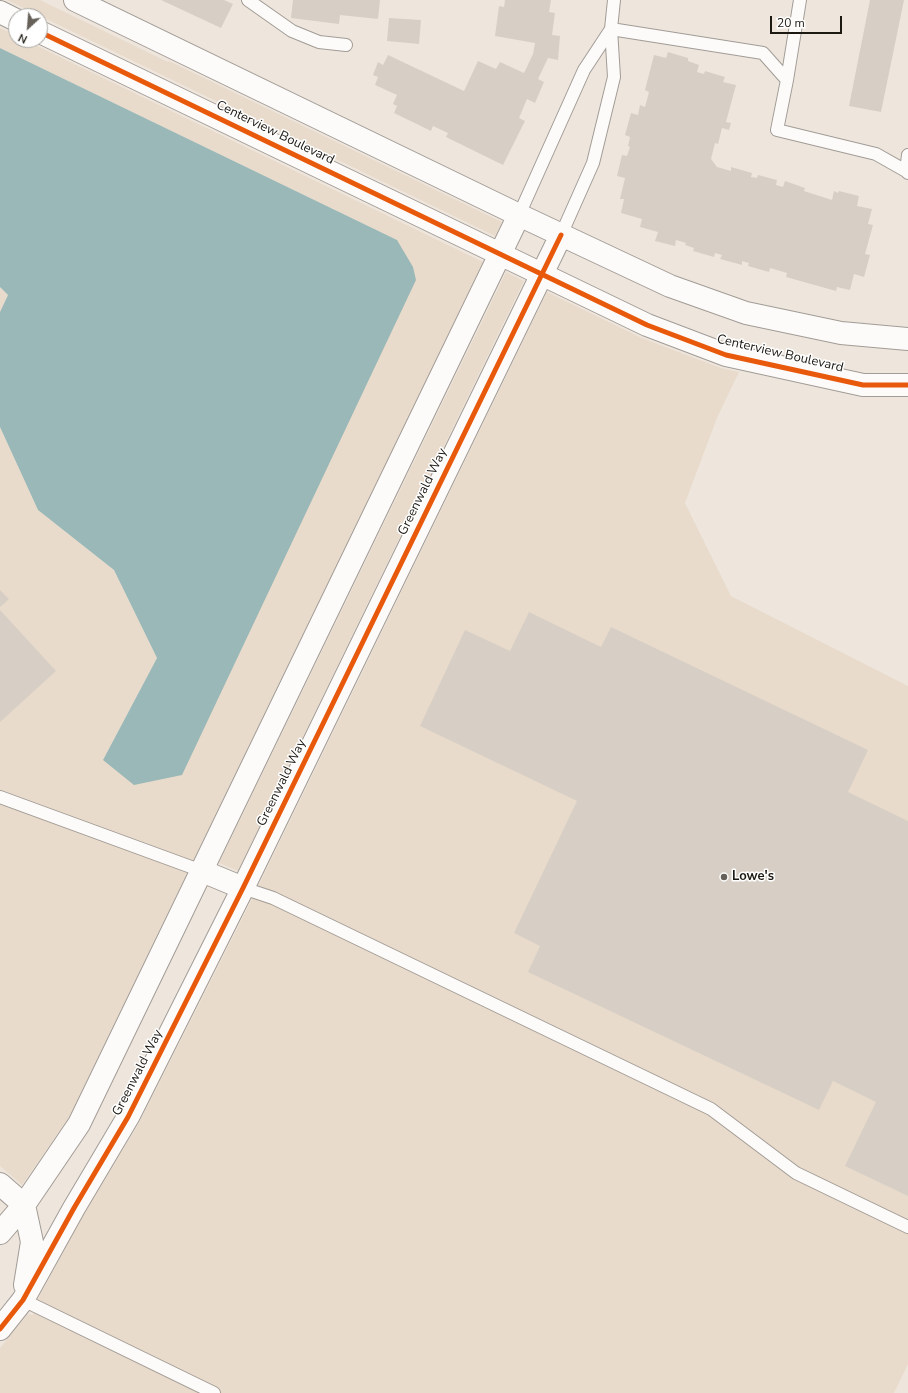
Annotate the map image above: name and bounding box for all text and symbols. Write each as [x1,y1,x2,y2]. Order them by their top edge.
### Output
north arrow [8,8,48,48]
scale bar [772,8,844,34]
text: 20 m [777,15,805,31]
text: N [16,30,30,47]
street label: Centerview Boulevard [213,98,337,168]
street label: Centerview Boulevard [715,332,845,376]
street label: Greenwald Way [395,446,451,538]
street label: Greenwald Way [254,737,310,829]
place label: Lowe's [732,869,774,885]
marker: Lowe's [719,872,729,882]
street label: Greenwald Way [110,1027,166,1119]

